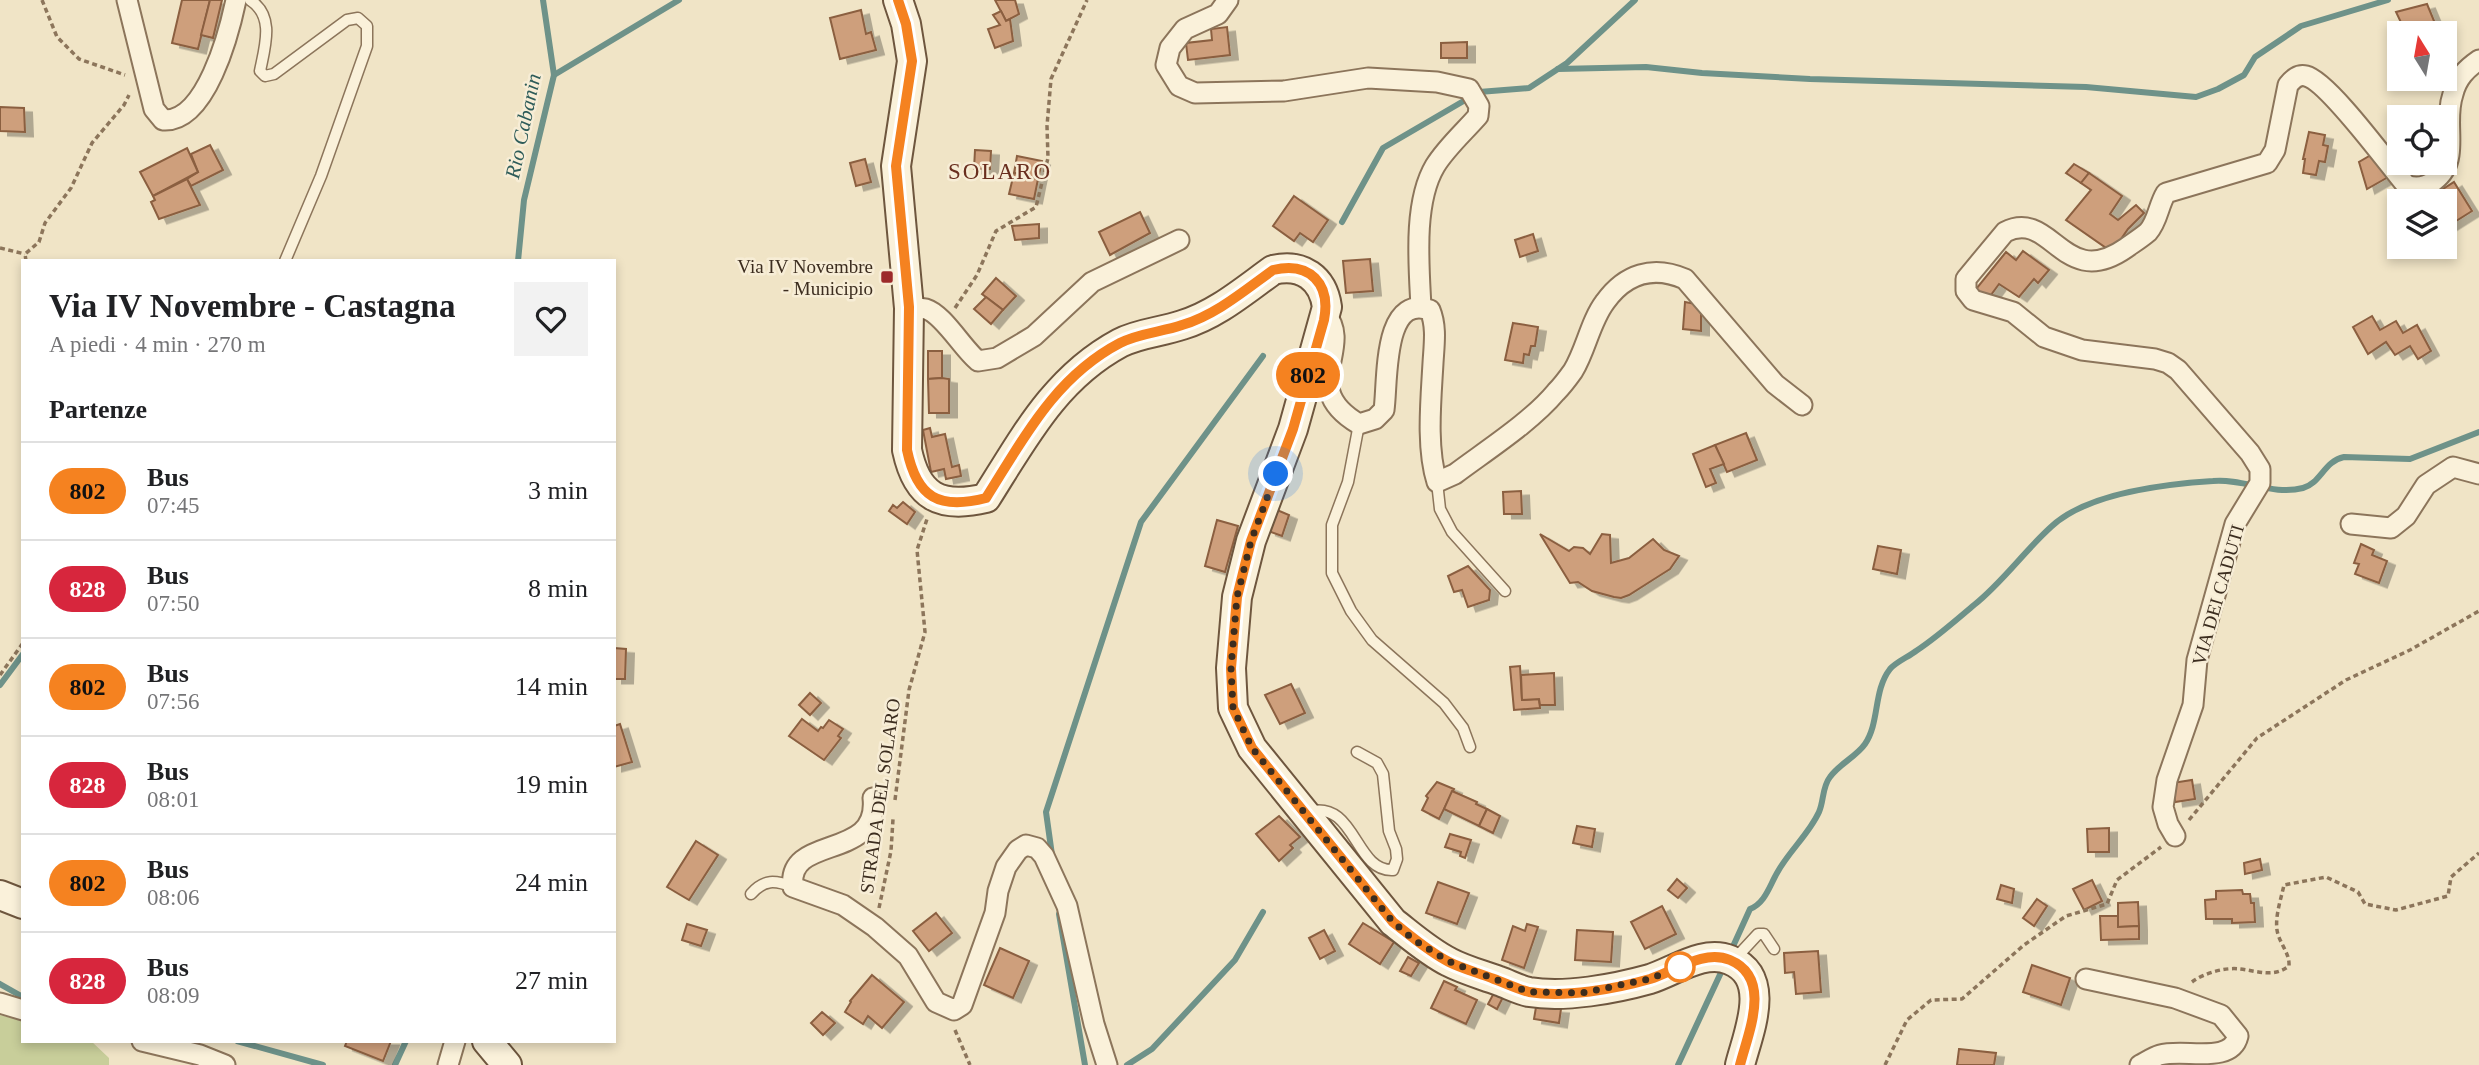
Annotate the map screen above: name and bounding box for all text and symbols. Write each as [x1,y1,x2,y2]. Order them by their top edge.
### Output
north arrow [2387,21,2457,91]
map controls [2387,21,2457,259]
water label: Rio Cabanin [500,71,546,182]
button: locate [2387,105,2457,175]
district label: SOLARO [948,159,1052,184]
button: layers [2387,189,2457,259]
place label: Via IV Novembre - Municipio [737,256,873,299]
marker: Via IV Novembre - Municipio [879,269,895,285]
button: heart [514,282,588,356]
text: Via IV Novembre - Castagna [49,288,455,324]
text: A piedi · 4 min · 270 m [49,332,266,357]
line badge: 802 [1268,352,1348,398]
text: 802 [1290,362,1326,388]
text: Partenze [49,395,147,424]
your location [1258,456,1293,491]
text: Bus [147,463,189,492]
text: 3 min [528,476,588,505]
text: 802 [70,478,106,504]
text: 07:45 [147,493,199,518]
street label: VIA DEI CADUTI [2188,522,2248,668]
text: Bus [147,561,189,590]
text: 8 min [528,574,588,603]
text: 828 [70,576,106,602]
text: 07:50 [147,591,199,616]
text: Bus [147,659,189,688]
text: 14 min [515,672,588,701]
text: 802 [70,674,106,700]
text: 07:56 [147,689,199,714]
street label: STRADA DEL SOLARO [856,697,904,895]
text: Bus [147,757,189,786]
text: 19 min [515,770,588,799]
text: 828 [70,772,106,798]
text: 08:01 [147,787,199,812]
text: Bus [147,855,189,884]
text: 24 min [515,868,588,897]
text: 802 [70,870,106,896]
text: 08:06 [147,885,199,910]
unlabelled marker [1665,952,1695,982]
text: Bus [147,953,189,982]
text: 27 min [515,966,588,995]
text: 828 [70,968,106,994]
text: 08:09 [147,983,199,1008]

